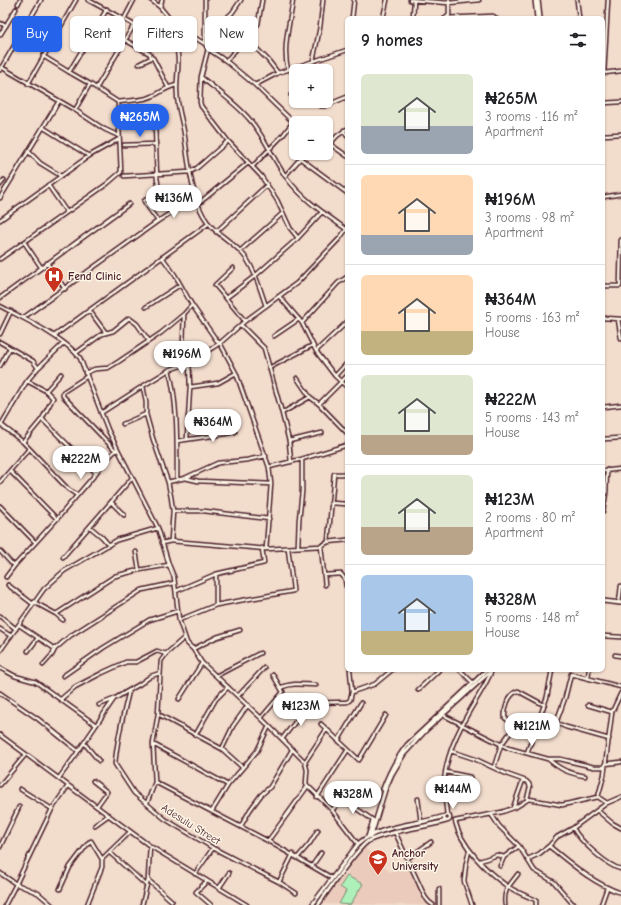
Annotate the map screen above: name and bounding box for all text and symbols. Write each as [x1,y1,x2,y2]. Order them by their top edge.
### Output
chip: Buy [12,16,62,52]
chip: Rent [70,16,125,52]
chip: Filters [133,16,197,52]
chip: New [205,16,258,52]
icon: filters [567,29,589,51]
text: 9 homes [361,31,423,50]
map controls [289,64,333,160]
button: + [289,64,333,108]
text: ₦265M [485,89,537,108]
icon: home [393,90,441,138]
pin: ₦265M [112,104,168,138]
text: ₦265M [120,109,160,124]
text: 3 rooms · 116 m² [485,109,577,124]
button: − [289,116,333,160]
text: Apartment [485,124,543,139]
pin: ₦136M [146,185,202,219]
text: ₦136M [155,190,193,205]
text: ₦196M [485,190,535,209]
icon: home [393,191,441,239]
text: 3 rooms · 98 m² [485,210,574,225]
text: Apartment [485,225,543,240]
hospital icon: Fend Clinic [43,265,65,293]
place label: Fend Clinic [68,270,121,283]
text: ₦364M [485,290,536,309]
icon: home [393,291,441,339]
text: 5 rooms · 163 m² [485,310,579,325]
text: House [485,325,520,340]
pin: ₦196M [154,341,210,375]
text: ₦196M [163,346,201,361]
text: ₦222M [485,390,536,409]
icon: home [393,391,441,439]
pin: ₦364M [185,409,241,443]
text: 5 rooms · 143 m² [485,410,579,425]
text: ₦364M [193,414,233,429]
text: House [485,425,520,440]
pin: ₦222M [53,446,109,480]
text: ₦222M [61,451,101,466]
text: ₦123M [485,490,535,509]
icon: home [393,491,441,539]
text: 2 rooms · 80 m² [485,510,575,525]
text: Apartment [485,525,543,540]
text: ₦328M [485,590,537,609]
icon: home [393,591,441,639]
text: 5 rooms · 148 m² [485,610,579,625]
text: House [485,625,520,640]
pin: ₦123M [273,693,329,727]
text: ₦123M [282,698,320,713]
pin: ₦121M [504,713,560,747]
text: ₦121M [514,718,550,733]
pin: ₦144M [425,776,481,810]
pin: ₦328M [325,781,381,815]
text: ₦144M [434,781,472,796]
text: ₦328M [333,786,373,801]
street label: Adesulu Street [159,801,223,848]
place label: Anchor University [392,847,438,873]
school or university icon: Anchor University [367,848,389,876]

